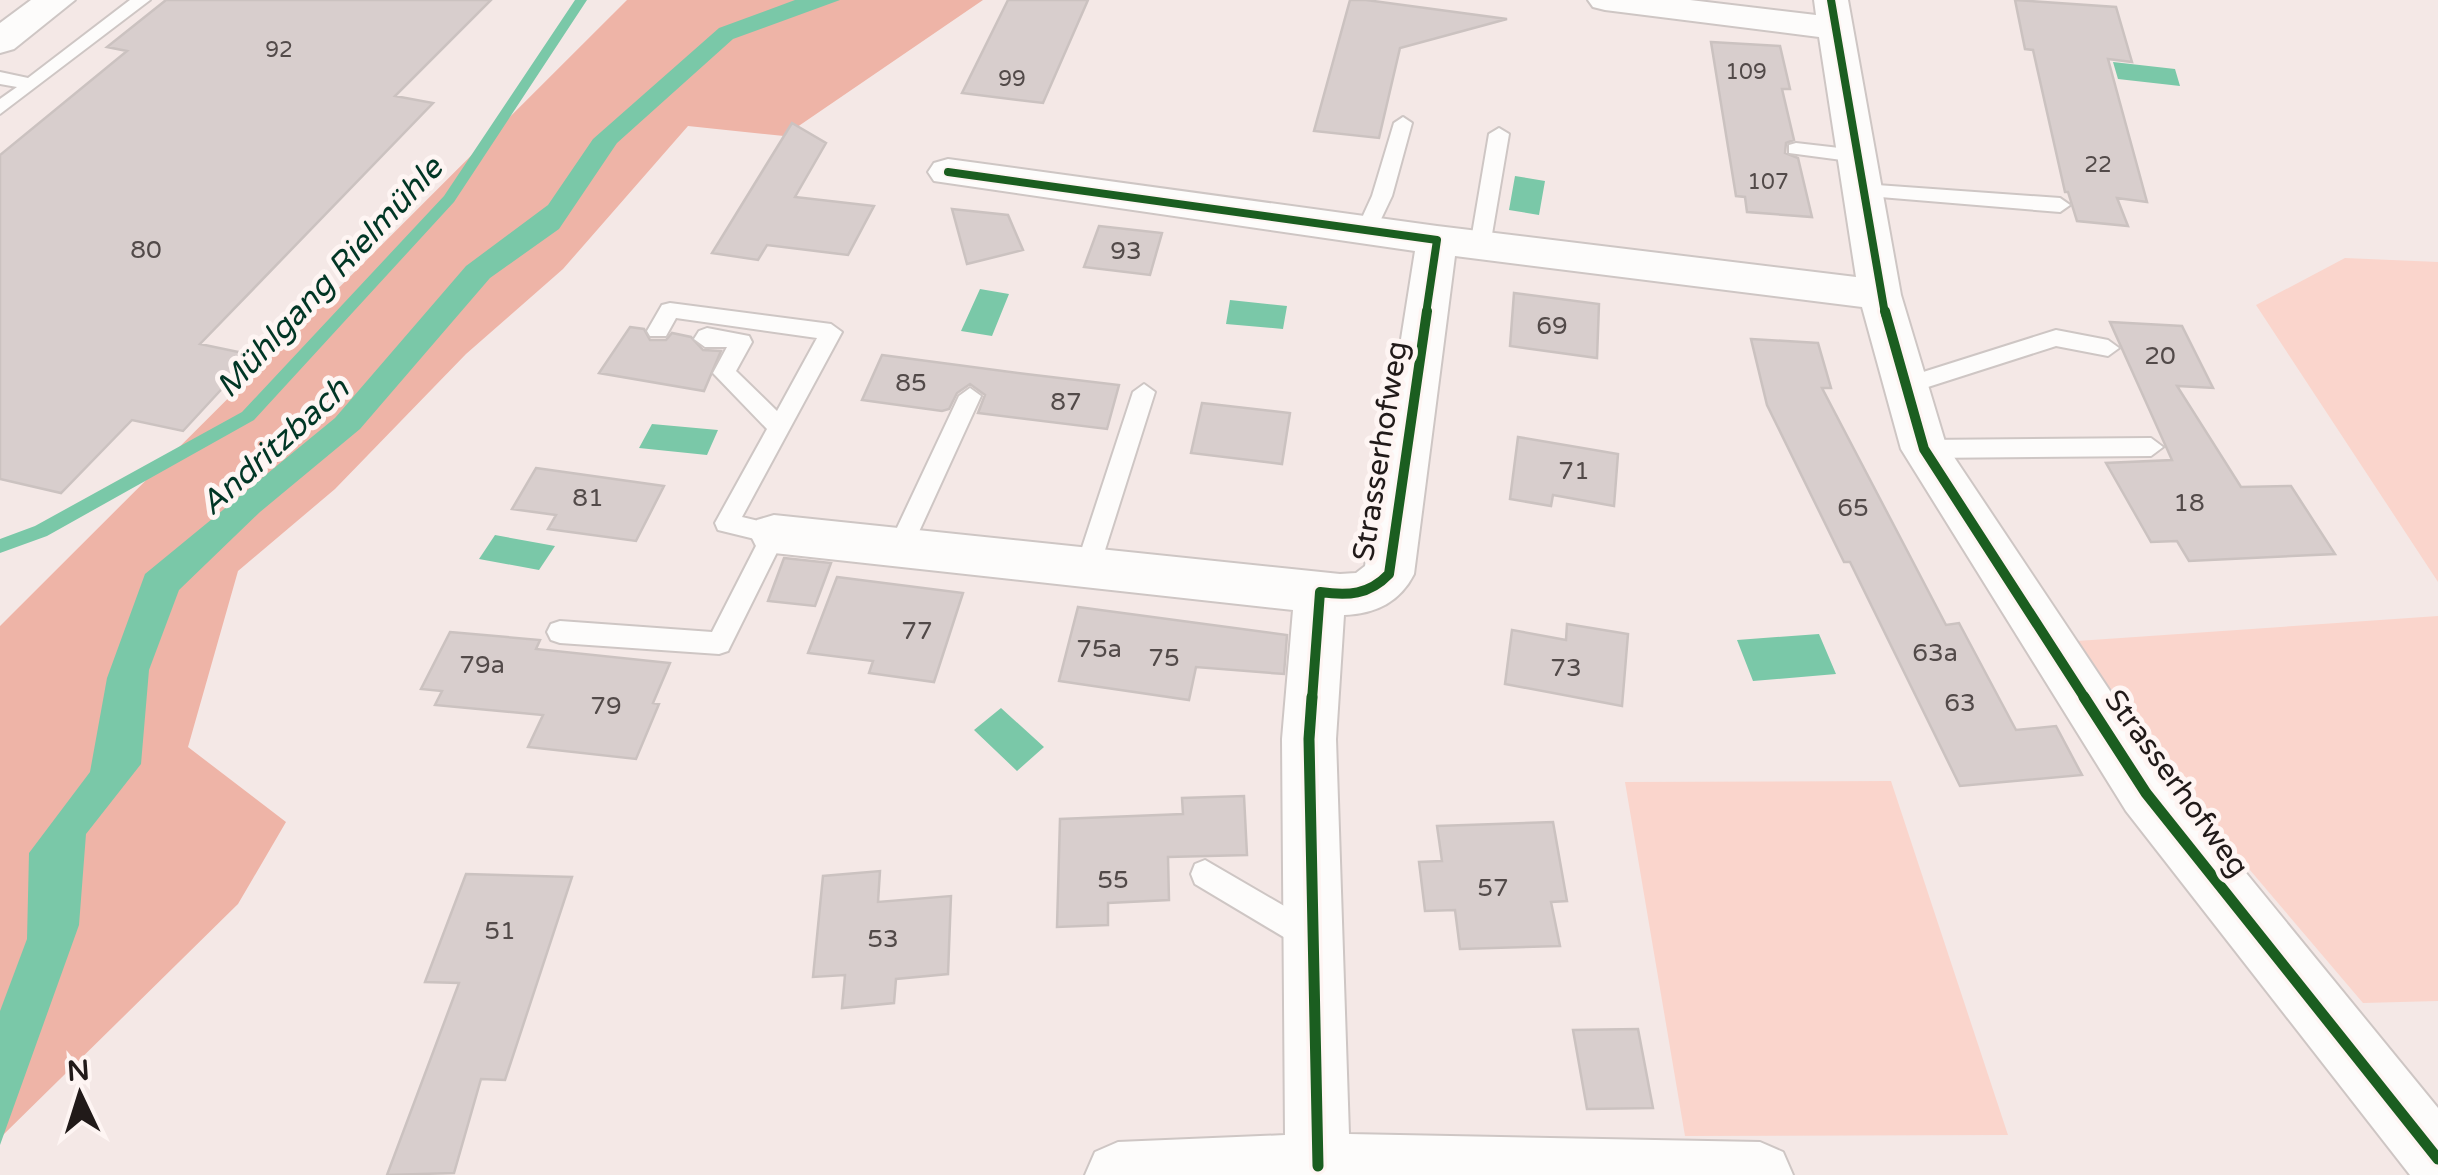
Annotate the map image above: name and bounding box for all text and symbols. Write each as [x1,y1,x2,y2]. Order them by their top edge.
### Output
house number: 92 [265,37,293,63]
house number: 109 [1725,59,1767,85]
house number: 99 [998,66,1026,92]
water label: Mühlgang Rielmühle [209,148,452,406]
house number: 22 [2084,152,2112,178]
house number: 107 [1747,169,1789,195]
house number: 80 [130,235,162,265]
house number: 93 [1110,236,1142,266]
house number: 69 [1536,311,1568,341]
street label: Strasserhofweg [1345,338,1416,564]
house number: 20 [2144,341,2176,371]
house number: 85 [895,368,927,398]
water label: Andritzbach [193,369,358,523]
house number: 87 [1050,387,1082,417]
house number: 71 [1558,456,1590,486]
house number: 81 [572,483,604,513]
house number: 18 [2173,488,2205,518]
house number: 65 [1837,493,1869,523]
house number: 77 [901,616,933,646]
house number: 75a [1076,634,1122,664]
house number: 63a [1912,638,1958,668]
house number: 75 [1148,643,1180,673]
house number: 79a [459,650,505,680]
house number: 73 [1550,653,1582,683]
street label: Strasserhofweg [2096,683,2257,884]
house number: 63 [1944,688,1976,718]
house number: 79 [590,691,622,721]
house number: 55 [1097,865,1129,895]
house number: 57 [1477,873,1509,903]
house number: 51 [484,916,516,946]
house number: 53 [867,924,899,954]
north arrow [30,1045,130,1145]
text: N [66,1053,91,1089]

